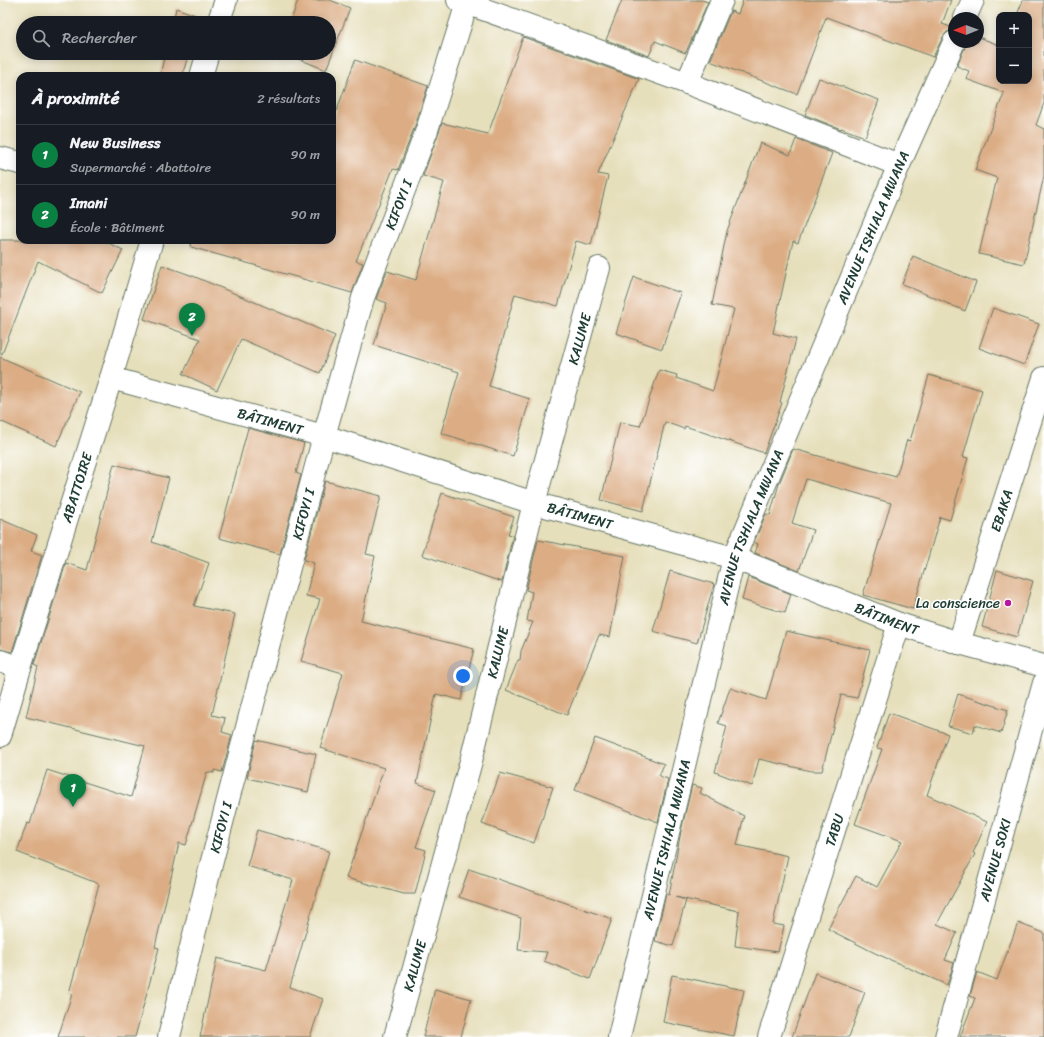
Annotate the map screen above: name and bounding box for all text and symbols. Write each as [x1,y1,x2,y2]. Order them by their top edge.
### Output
north arrow [948,12,984,48]
map controls [996,12,1032,84]
button: + [996,12,1032,48]
search box [16,16,336,60]
text: Rechercher [62,25,137,51]
icon: search [30,27,52,49]
button: − [996,48,1032,84]
text: À proximité [32,83,119,113]
text: 2 résultats [257,87,320,110]
text: New Business [70,130,161,156]
text: 1 [42,143,48,166]
text: 90 m [290,143,320,166]
street label: AVENUE TSHIALA MWANA [829,147,916,309]
text: Supermarché · Abattoire [70,156,211,179]
street label: KIFOYI I [378,175,420,233]
text: Imani [70,190,107,216]
text: 2 [41,203,49,226]
text: 90 m [290,203,320,226]
text: École · Bâtiment [70,216,164,239]
pin: 2 [179,303,205,336]
street label: KALUME [560,309,599,368]
street label: BÂTIMENT [234,400,307,443]
street label: AVENUE TSHIALA MWANA [710,446,791,608]
street label: ABATTOIRE [54,448,100,527]
street label: KIFOYI I [285,484,322,542]
street label: EBAKA [983,486,1020,535]
street label: BÂTIMENT [544,495,617,537]
place label: La conscience [916,591,1000,616]
street label: BÂTIMENT [851,595,924,643]
marker: La conscience [1003,598,1013,608]
street label: KALUME [479,623,516,681]
your location [453,666,473,686]
street label: AVENUE TSHIALA MWANA [635,757,698,923]
pin: 1 [60,774,86,807]
street label: KIFOYI I [202,798,240,856]
street label: TABU [817,810,851,850]
street label: AVENUE SOKI [971,815,1019,905]
street label: KALUME [396,936,434,994]

